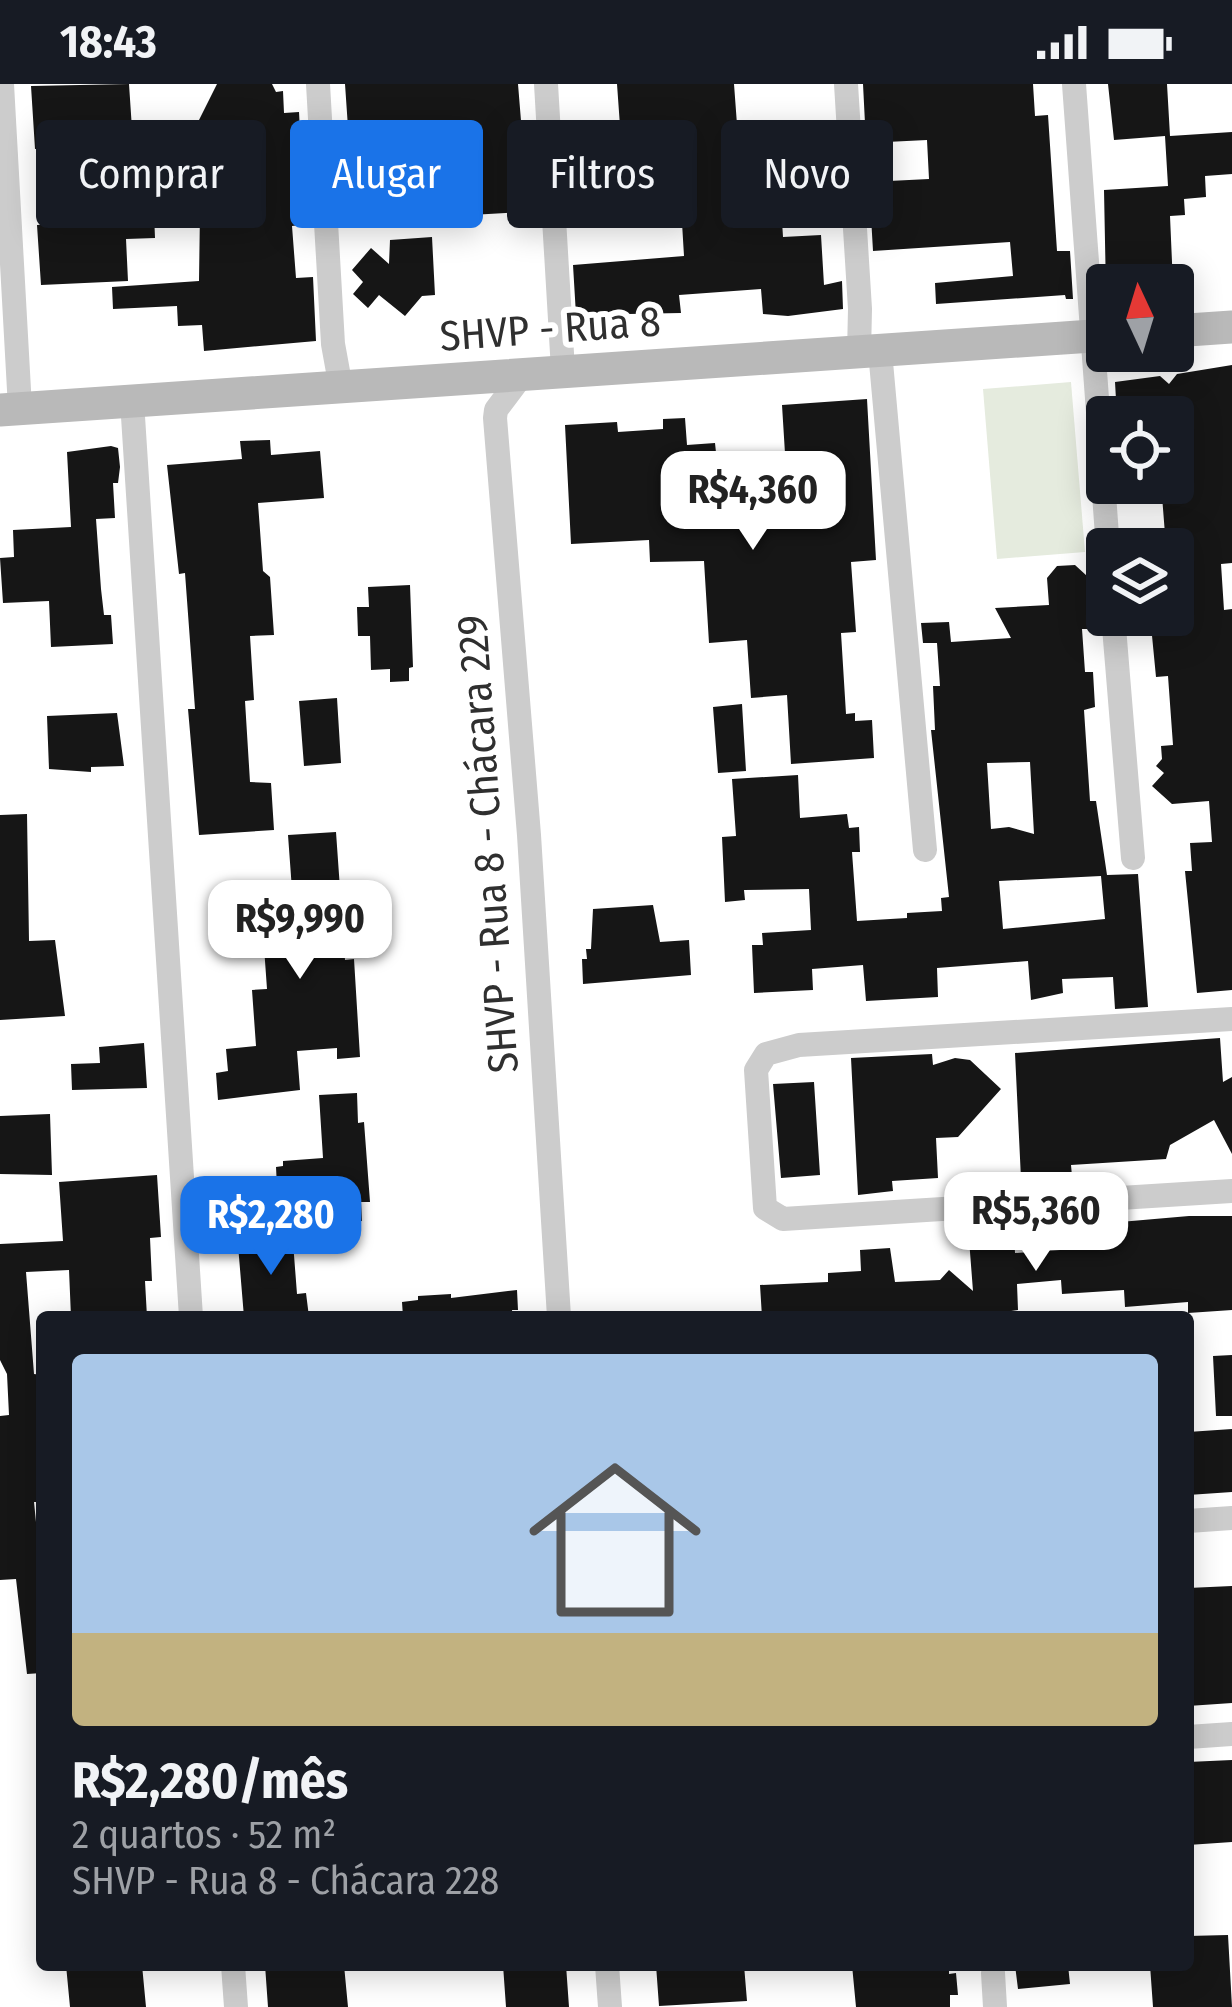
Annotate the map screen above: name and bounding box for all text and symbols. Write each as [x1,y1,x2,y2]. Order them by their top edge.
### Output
text: 18:43 [60,15,157,69]
chip: Comprar [36,120,266,228]
chip: Alugar [290,120,483,228]
chip: Filtros [507,120,697,228]
chip: Novo [721,120,893,228]
north arrow [1086,264,1194,372]
map controls [1086,264,1194,636]
street label: SHVP - Rua 8 [438,296,662,362]
button: locate [1086,396,1194,504]
pin: R$4,360 [642,451,864,553]
text: R$4,360 [688,467,818,513]
button: layers [1086,528,1194,636]
street label: SHVP - Rua 8 - Chácara 229 [447,613,529,1075]
pin: R$9,990 [189,880,411,982]
text: R$9,990 [235,896,365,942]
pin: R$5,360 [925,1172,1147,1274]
pin: R$2,280 [160,1176,382,1278]
text: R$5,360 [971,1188,1101,1234]
text: R$2,280 [207,1192,335,1238]
icon: home [507,1432,723,1648]
text: R$2,280/mês [72,1750,348,1812]
text: 2 quartos · 52 m² [72,1812,336,1858]
text: SHVP - Rua 8 - Chácara 228 [72,1858,499,1904]

